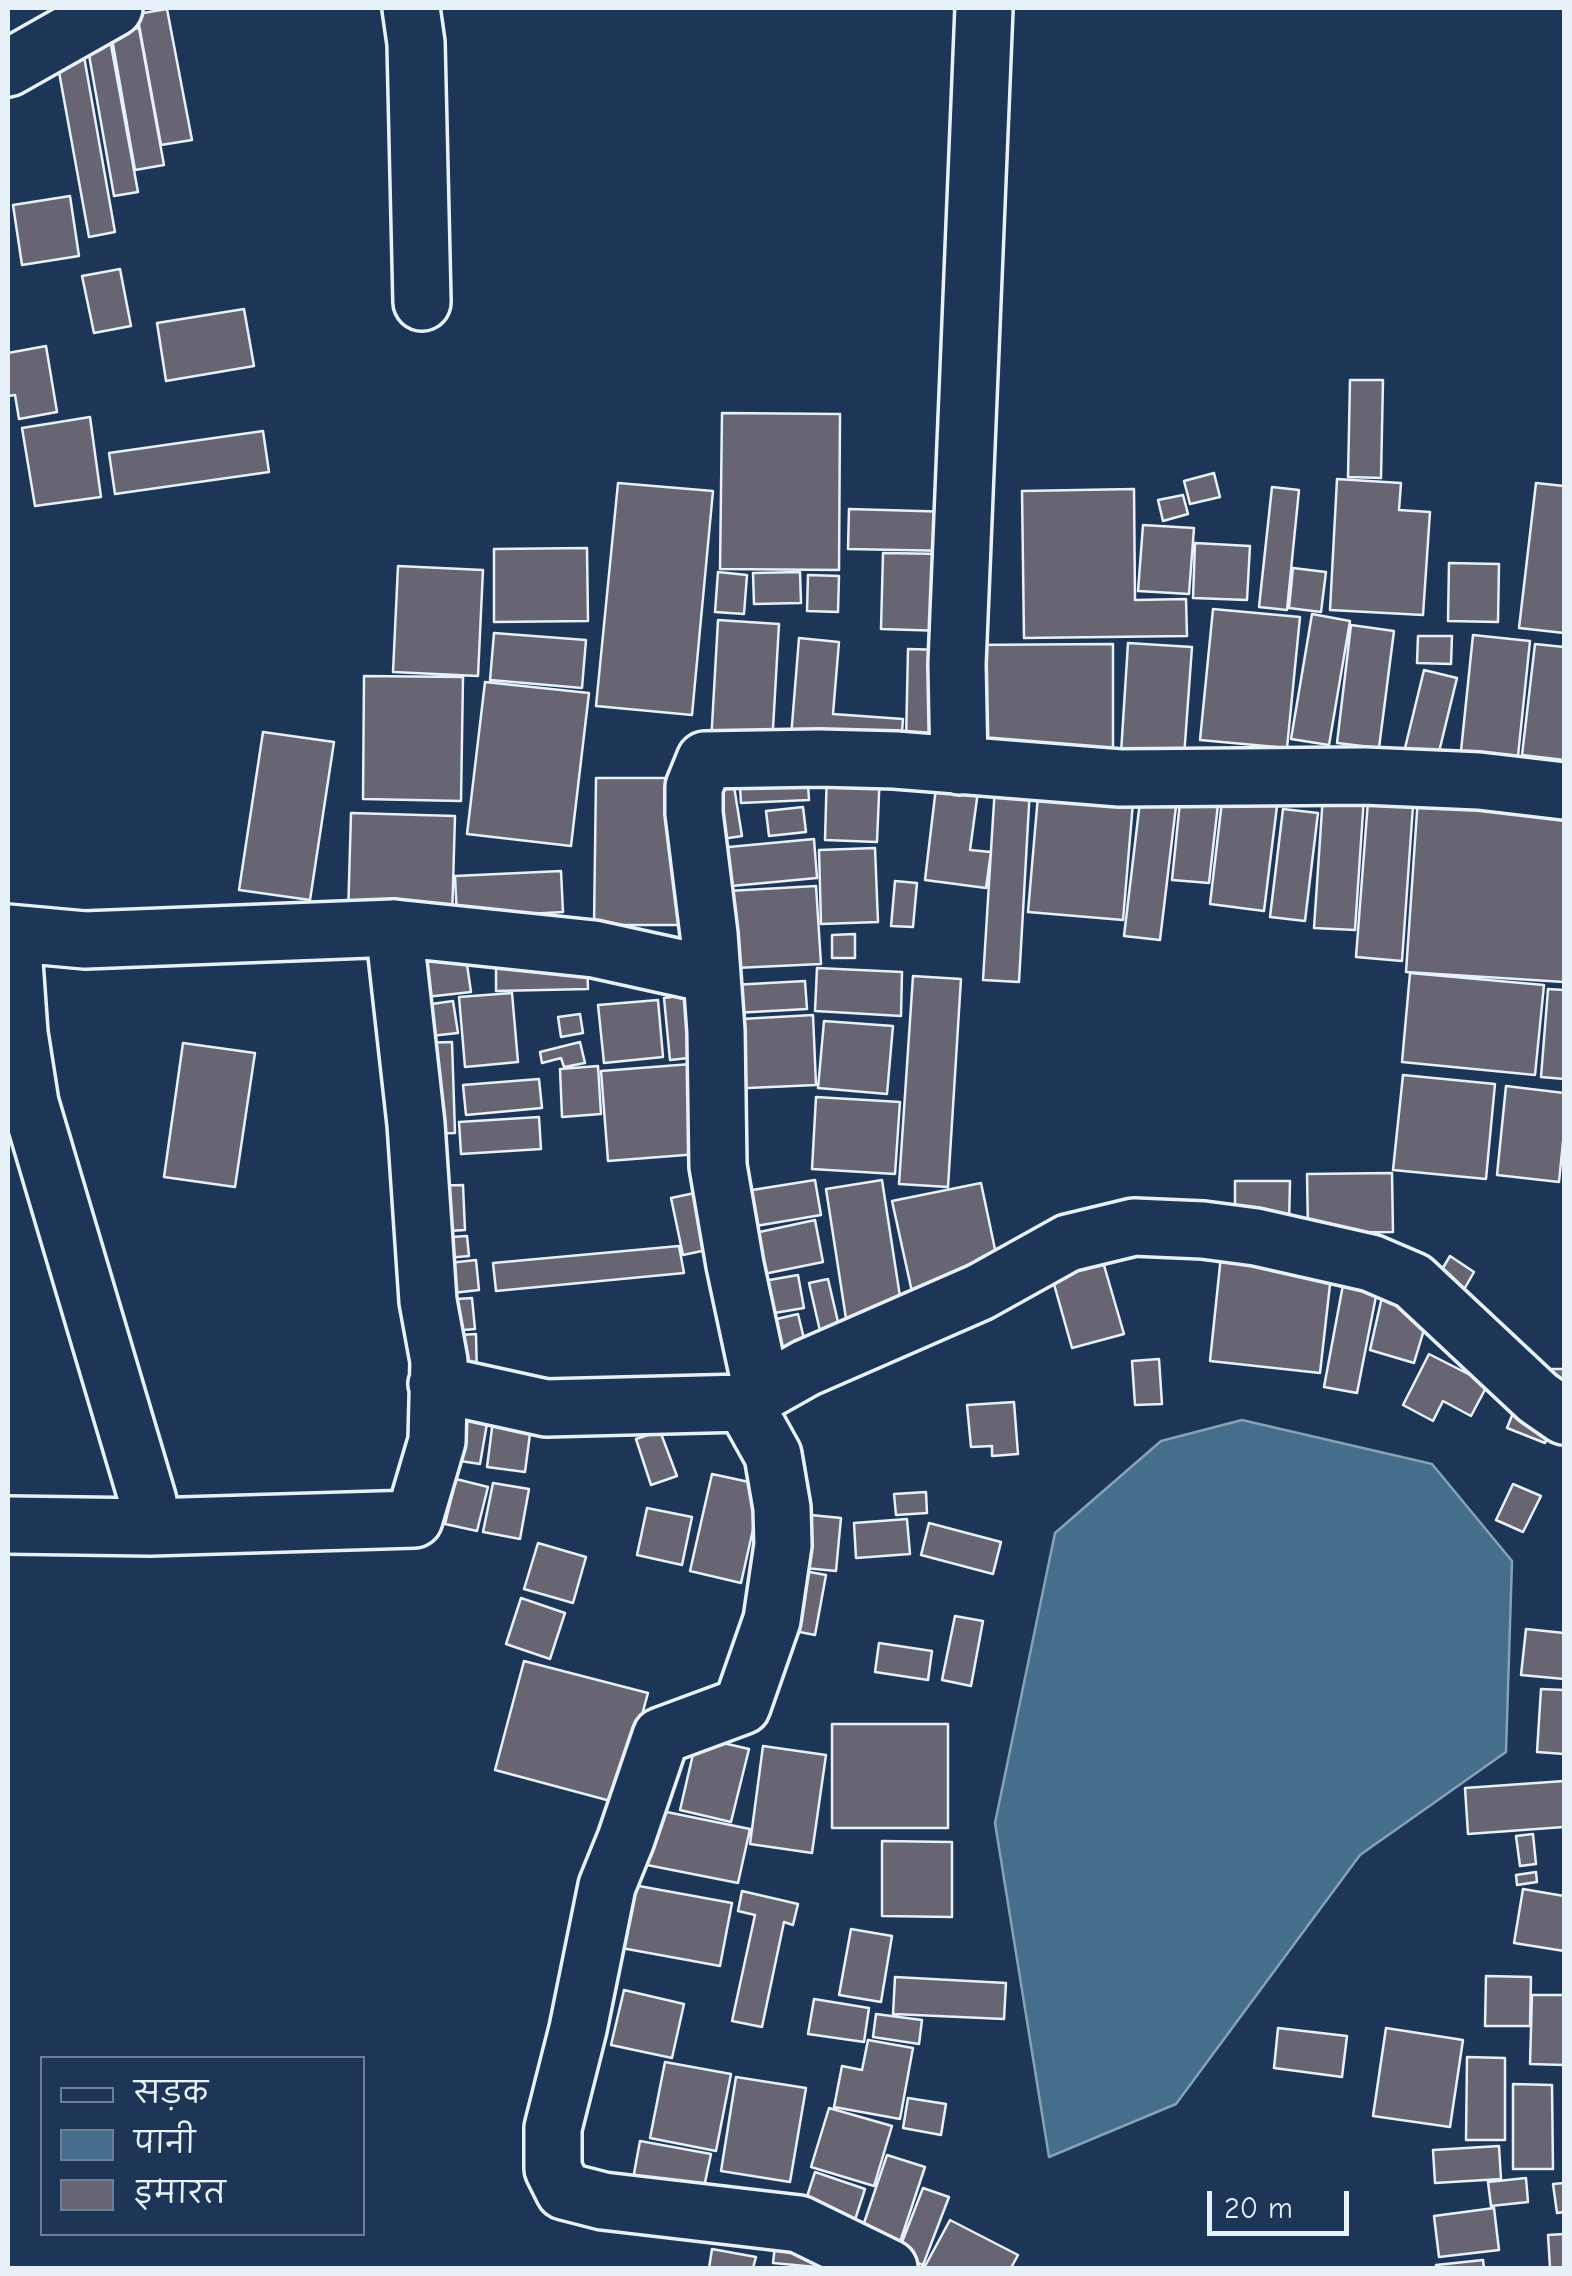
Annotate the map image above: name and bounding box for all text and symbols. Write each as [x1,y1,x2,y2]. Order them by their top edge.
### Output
legend [40,2056,365,2236]
text: सड़क [134,2076,208,2111]
text: पानी [134,2126,195,2161]
scale bar [1212,2171,1354,2233]
text: इमारत [134,2176,226,2211]
text: 20 m [1224,2191,1293,2226]

